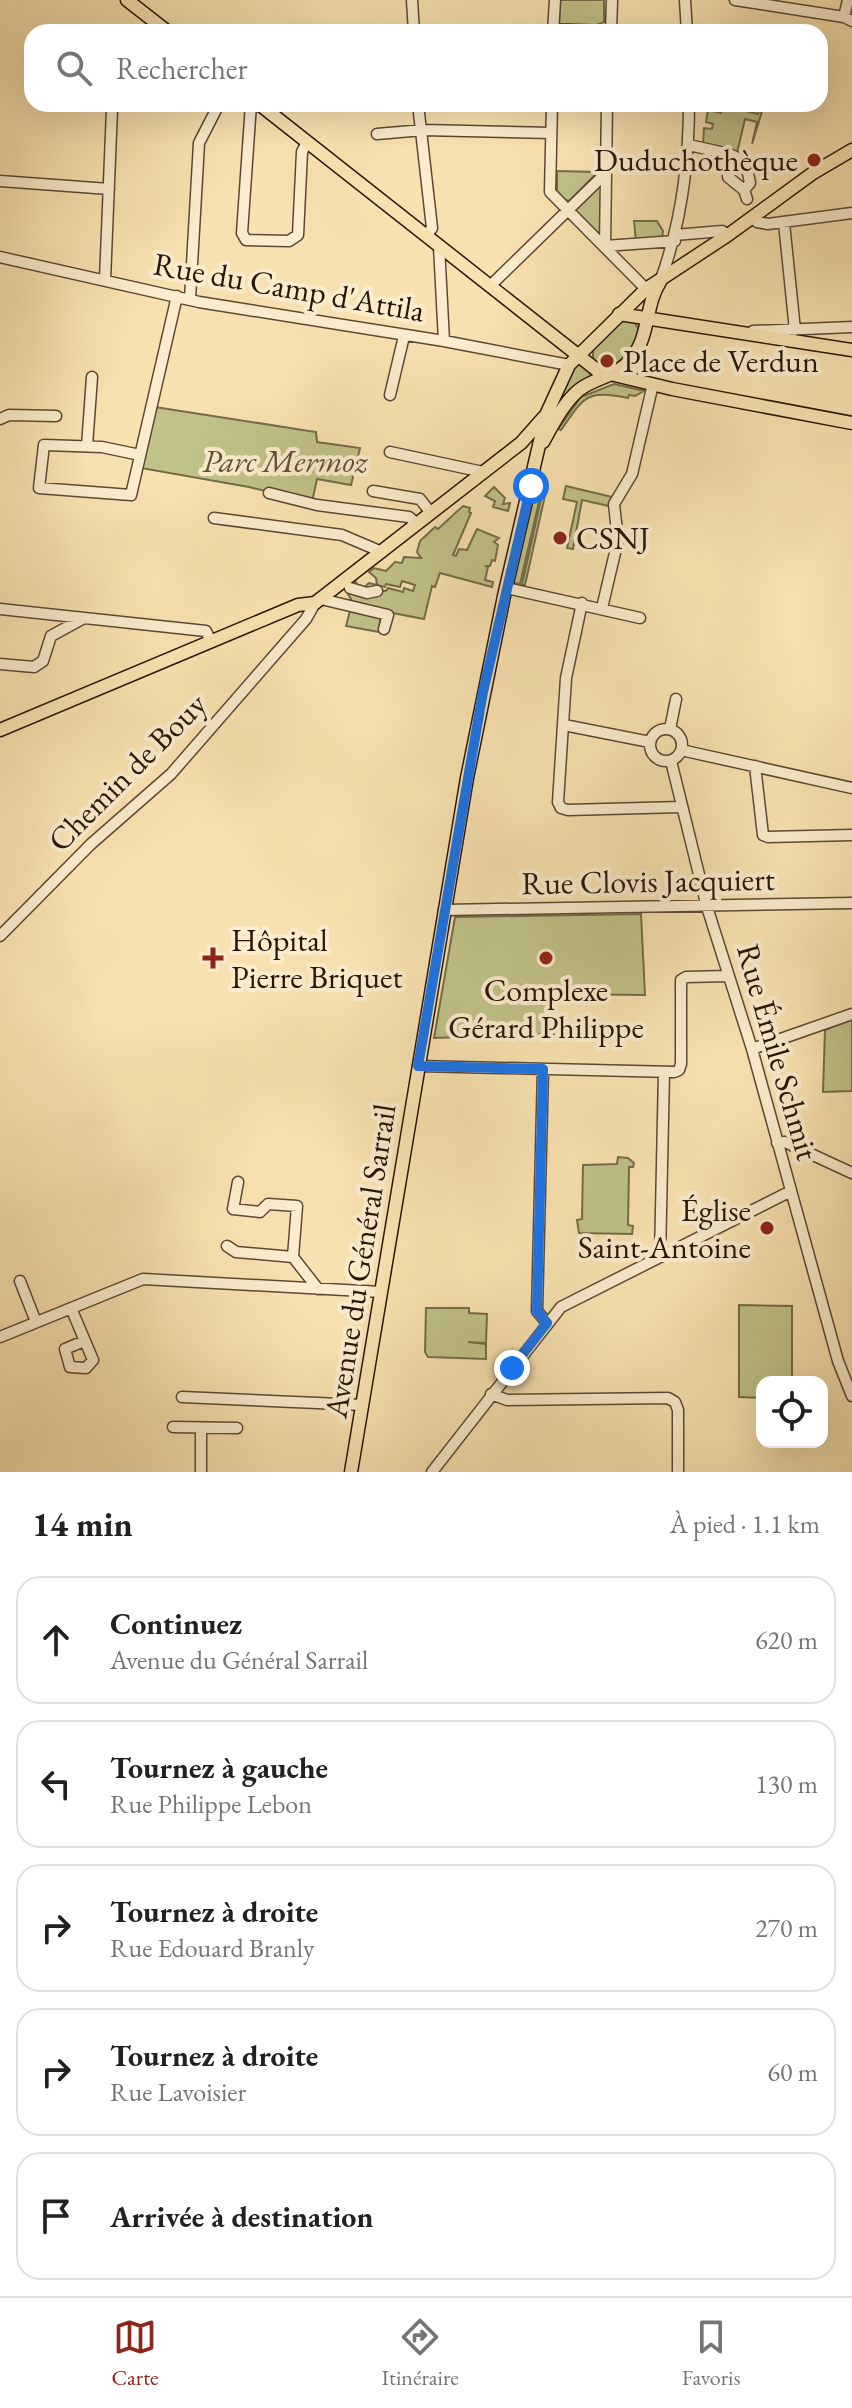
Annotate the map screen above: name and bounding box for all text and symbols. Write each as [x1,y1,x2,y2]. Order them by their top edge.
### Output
search box [24,24,828,112]
icon: search [52,46,96,90]
text: Rechercher [116,49,248,88]
place label: Duduchothèque [594,139,798,181]
marker: Duduchothèque [805,151,823,169]
street label: Rue du Camp d'Attila [150,242,428,332]
place label: Place de Verdun [623,340,819,382]
marker: Place de Verdun [598,352,616,370]
park label: Parc Mermoz [202,440,369,482]
route start [513,468,549,504]
place label: CSNJ [576,517,650,559]
marker: CSNJ [551,529,569,547]
street label: Chemin de Bouy [39,683,216,860]
street label: Rue Clovis Jacquiert [521,858,775,904]
place label: Hôpital Pierre Briquet [231,919,403,998]
street label: Rue Émile Schmit [727,939,829,1165]
marker: Hôpital Pierre Briquet [202,947,224,969]
marker: Complexe Gérard Philippe [537,949,555,967]
place label: Complexe Gérard Philippe [448,969,644,1048]
street label: Avenue du Général Sarrail [314,1100,406,1422]
place label: Église Saint-Antoine [578,1189,751,1268]
marker: Église Saint-Antoine [758,1219,776,1237]
route end [494,1350,530,1386]
map controls [756,1376,828,1448]
button: locate [756,1376,828,1448]
text: 14 min [32,1502,133,1546]
text: À pied · 1.1 km [670,1507,820,1541]
text: Continuez [110,1604,242,1643]
icon: ahead [34,1618,78,1662]
text: 620 m [755,1623,818,1657]
text: Avenue du Général Sarrail [110,1643,368,1677]
text: Tournez à gauche [110,1748,328,1787]
icon: left [34,1762,78,1806]
text: 130 m [755,1767,818,1801]
text: Rue Philippe Lebon [110,1787,312,1821]
text: Tournez à droite [110,1892,318,1931]
icon: right [34,1906,78,1950]
text: 270 m [755,1911,818,1945]
text: Rue Edouard Branly [110,1931,314,1965]
text: Tournez à droite [110,2036,318,2075]
icon: right [34,2050,78,2094]
text: 60 m [768,2055,818,2089]
text: Rue Lavoisier [110,2075,246,2109]
icon: arrive [34,2194,78,2238]
text: Arrivée à destination [110,2197,373,2236]
tab: Carte [111,2315,159,2392]
tab: Itinéraire [382,2315,459,2392]
tab: Favoris [682,2315,741,2392]

